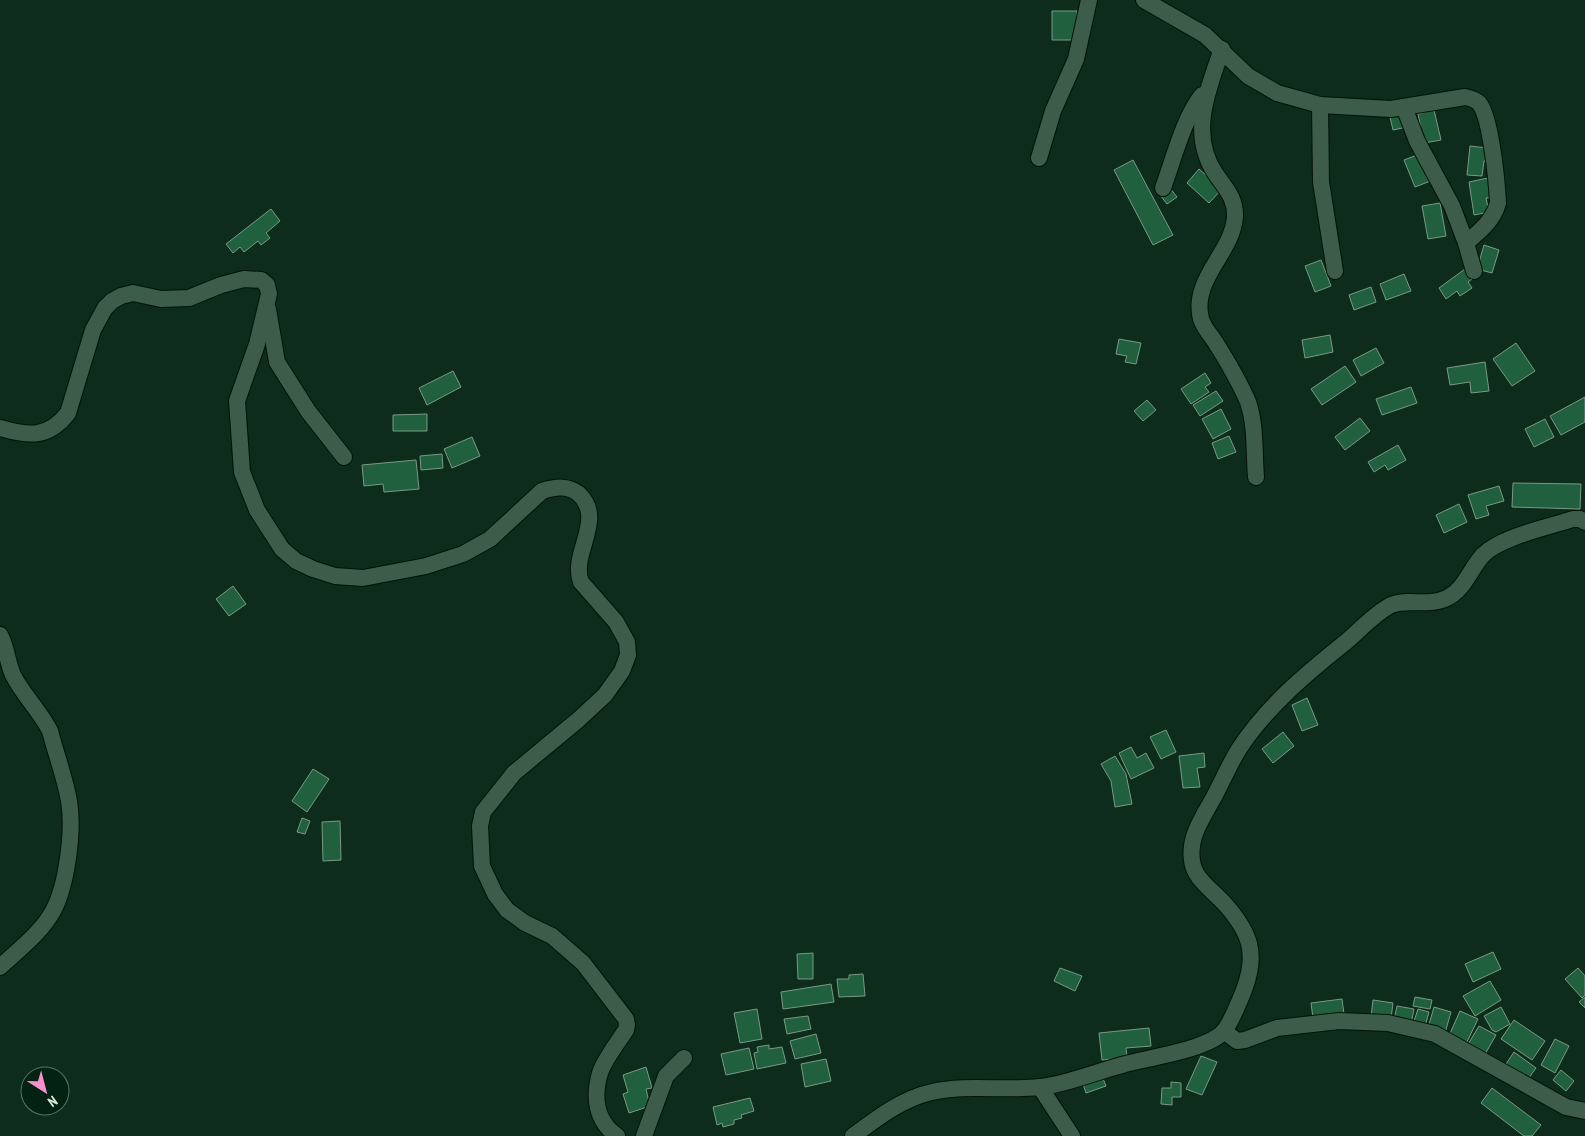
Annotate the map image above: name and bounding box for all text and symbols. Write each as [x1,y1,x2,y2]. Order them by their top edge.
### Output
north arrow [20,1066,70,1116]
text: N [44,1092,61,1111]

